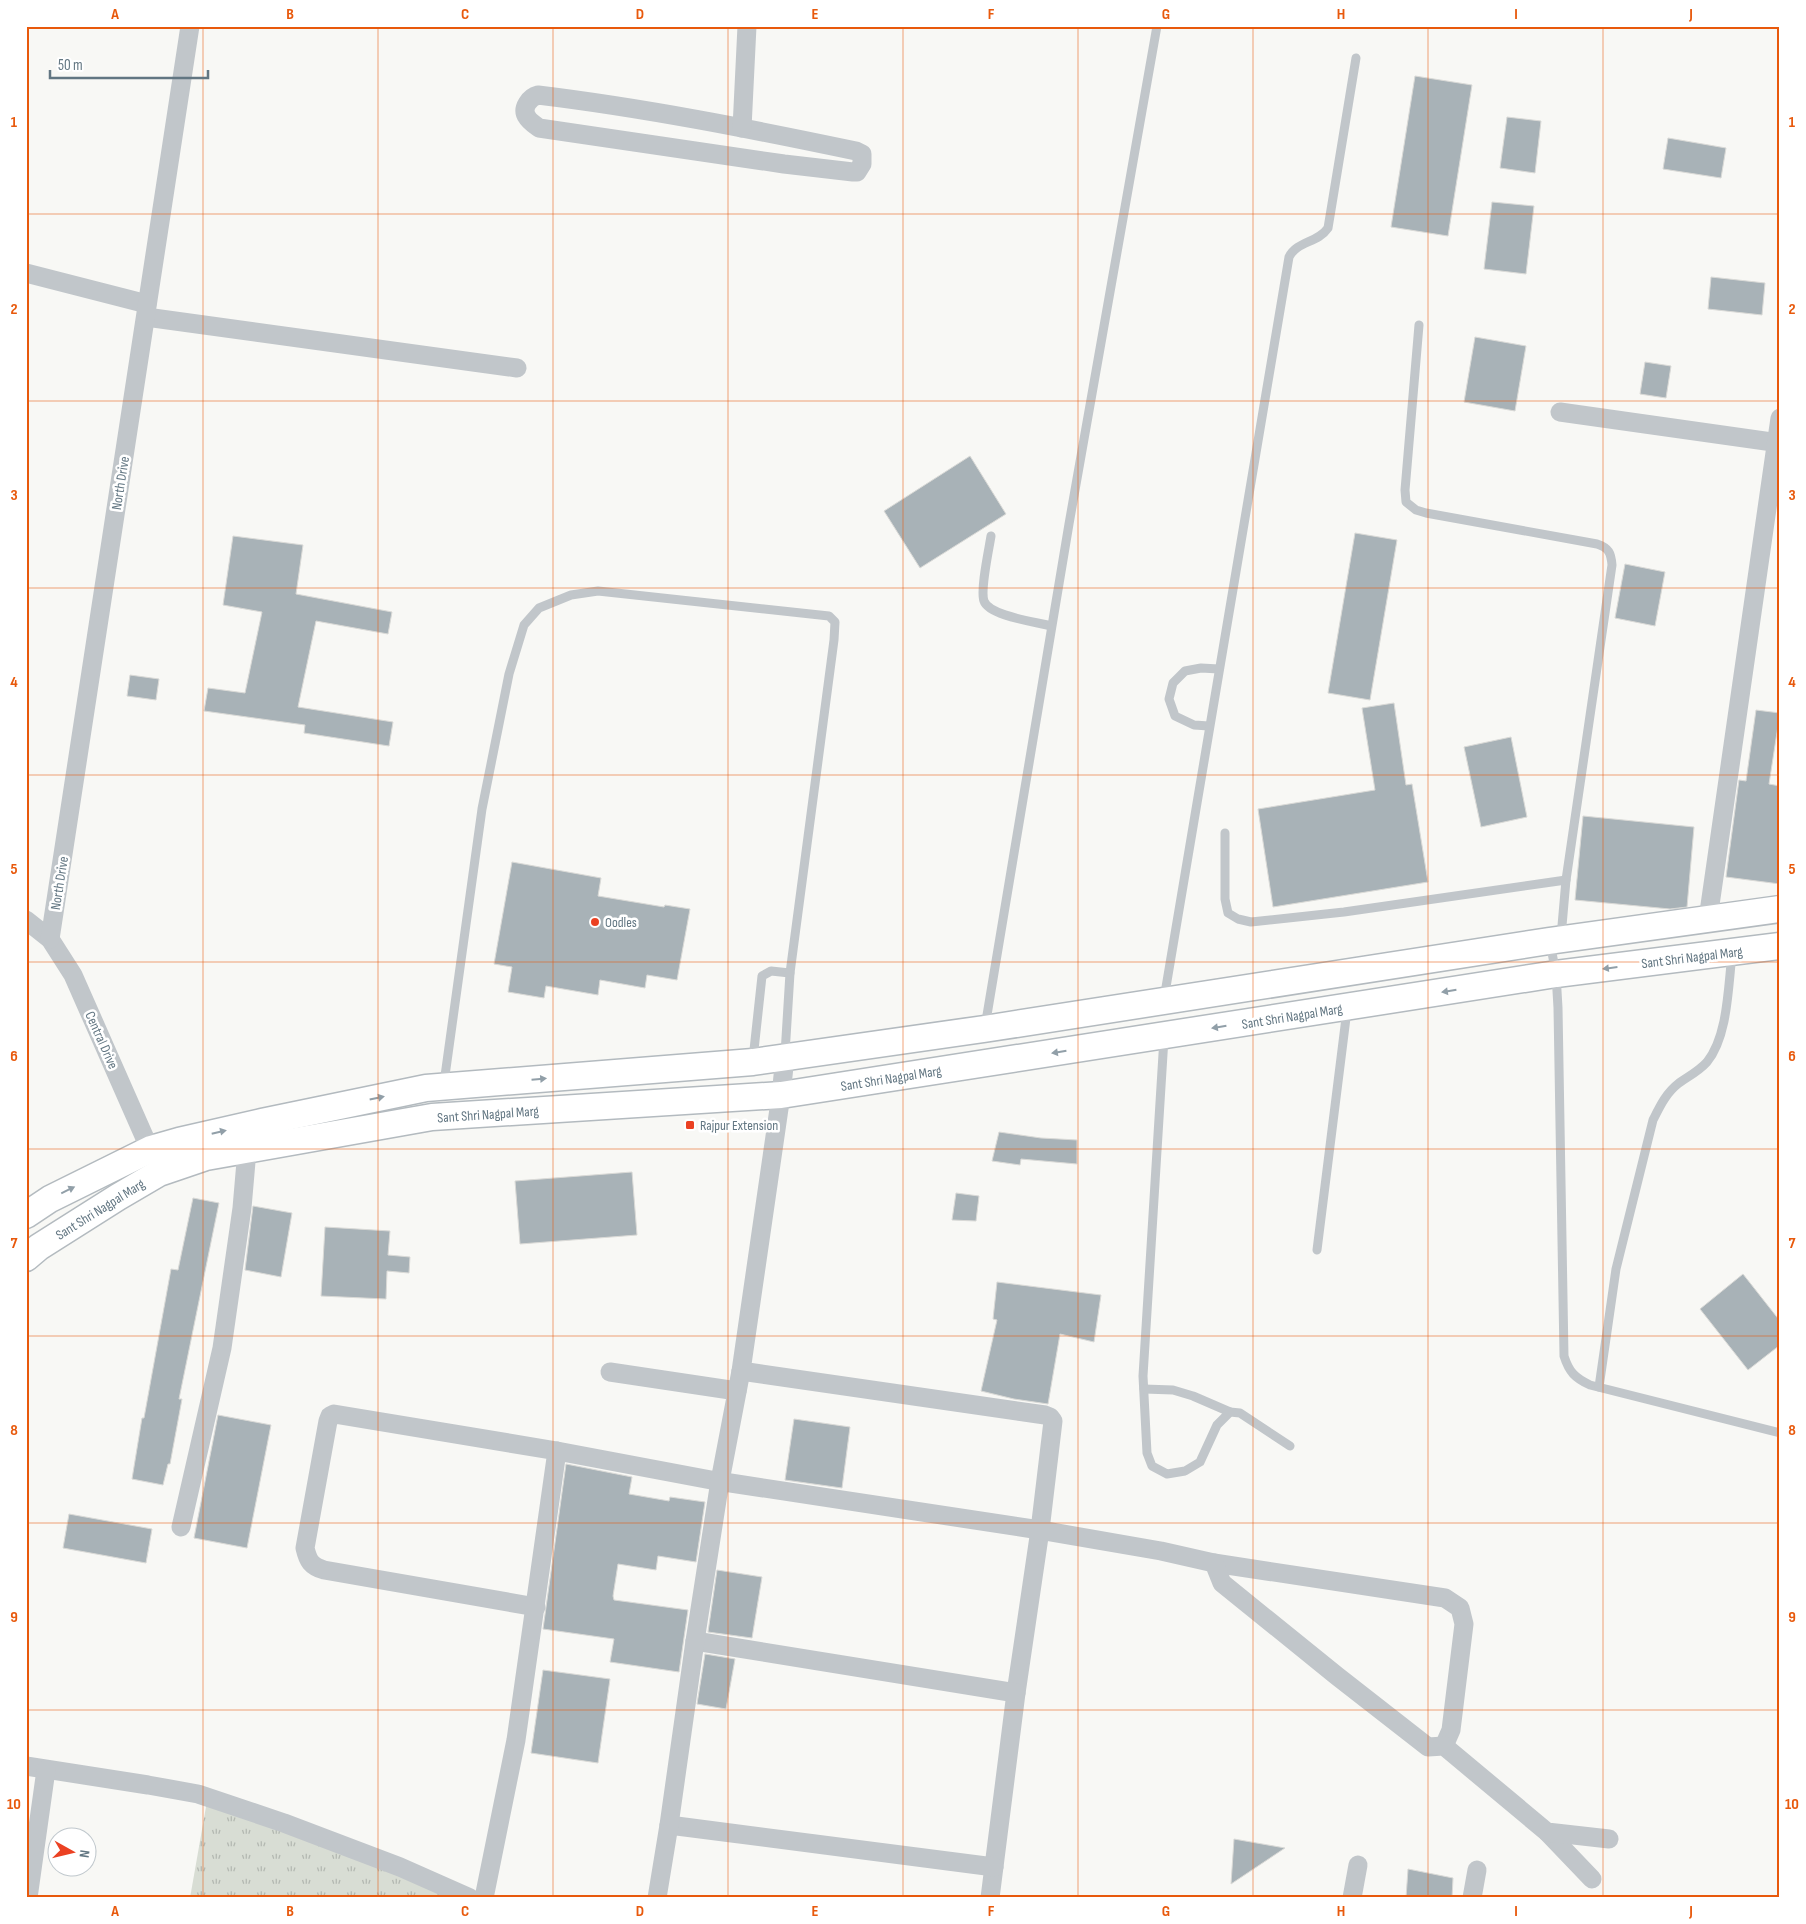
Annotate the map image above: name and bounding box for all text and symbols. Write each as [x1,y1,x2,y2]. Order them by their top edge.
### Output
text: A [110,5,119,24]
text: B [286,5,294,24]
text: C [461,5,469,24]
text: D [636,5,644,24]
text: E [812,5,819,24]
text: F [988,5,995,24]
text: G [1162,5,1170,24]
text: H [1337,5,1345,24]
text: I [1514,5,1518,24]
text: J [1688,5,1693,24]
scale bar [50,48,208,80]
text: 50 m [58,56,83,75]
text: 1 [11,113,18,132]
text: 1 [1789,113,1796,132]
text: 2 [10,300,18,319]
text: 2 [1788,300,1796,319]
street label: North Drive [108,455,133,511]
text: 3 [10,486,18,505]
text: 3 [1788,486,1796,505]
text: 4 [10,673,18,692]
text: 4 [1788,673,1796,692]
street label: North Drive [47,855,72,911]
text: 5 [10,860,18,879]
text: 5 [1788,860,1796,879]
place label: Oodles [605,914,637,931]
marker: Oodles [589,916,601,928]
street label: Sant Shri Nagpal Marg [1640,943,1744,972]
one-way arrow [1602,964,1618,972]
one-way arrow [1441,988,1457,996]
street label: Sant Shri Nagpal Marg [1240,1000,1344,1033]
street label: Central Drive [81,1009,122,1072]
one-way arrow [1211,1023,1227,1031]
text: 6 [10,1047,18,1066]
text: 6 [1788,1047,1796,1066]
one-way arrow [1050,1049,1066,1057]
street label: Sant Shri Nagpal Marg [839,1062,943,1095]
one-way arrow [531,1074,547,1082]
one-way arrow [370,1093,386,1101]
street label: Sant Shri Nagpal Marg [437,1102,540,1127]
place label: Rajpur Extension [700,1117,778,1134]
marker: Rajpur Extension [684,1119,696,1131]
one-way arrow [211,1128,226,1136]
street label: Sant Shri Nagpal Marg [53,1175,148,1244]
one-way arrow [61,1186,75,1194]
text: 7 [11,1234,18,1253]
text: 7 [1789,1234,1796,1253]
text: 8 [10,1421,18,1440]
text: 8 [1788,1421,1796,1440]
text: 9 [10,1608,18,1627]
text: 9 [1788,1608,1796,1627]
text: 10 [7,1795,21,1814]
text: 10 [1785,1795,1799,1814]
north arrow [48,1826,98,1876]
text: N [75,1849,93,1859]
text: A [110,1902,119,1921]
text: B [286,1902,294,1921]
text: C [461,1902,469,1921]
text: D [636,1902,644,1921]
text: E [812,1902,819,1921]
text: F [988,1902,995,1921]
text: G [1162,1902,1170,1921]
text: H [1337,1902,1345,1921]
text: I [1514,1902,1518,1921]
text: J [1688,1902,1693,1921]

